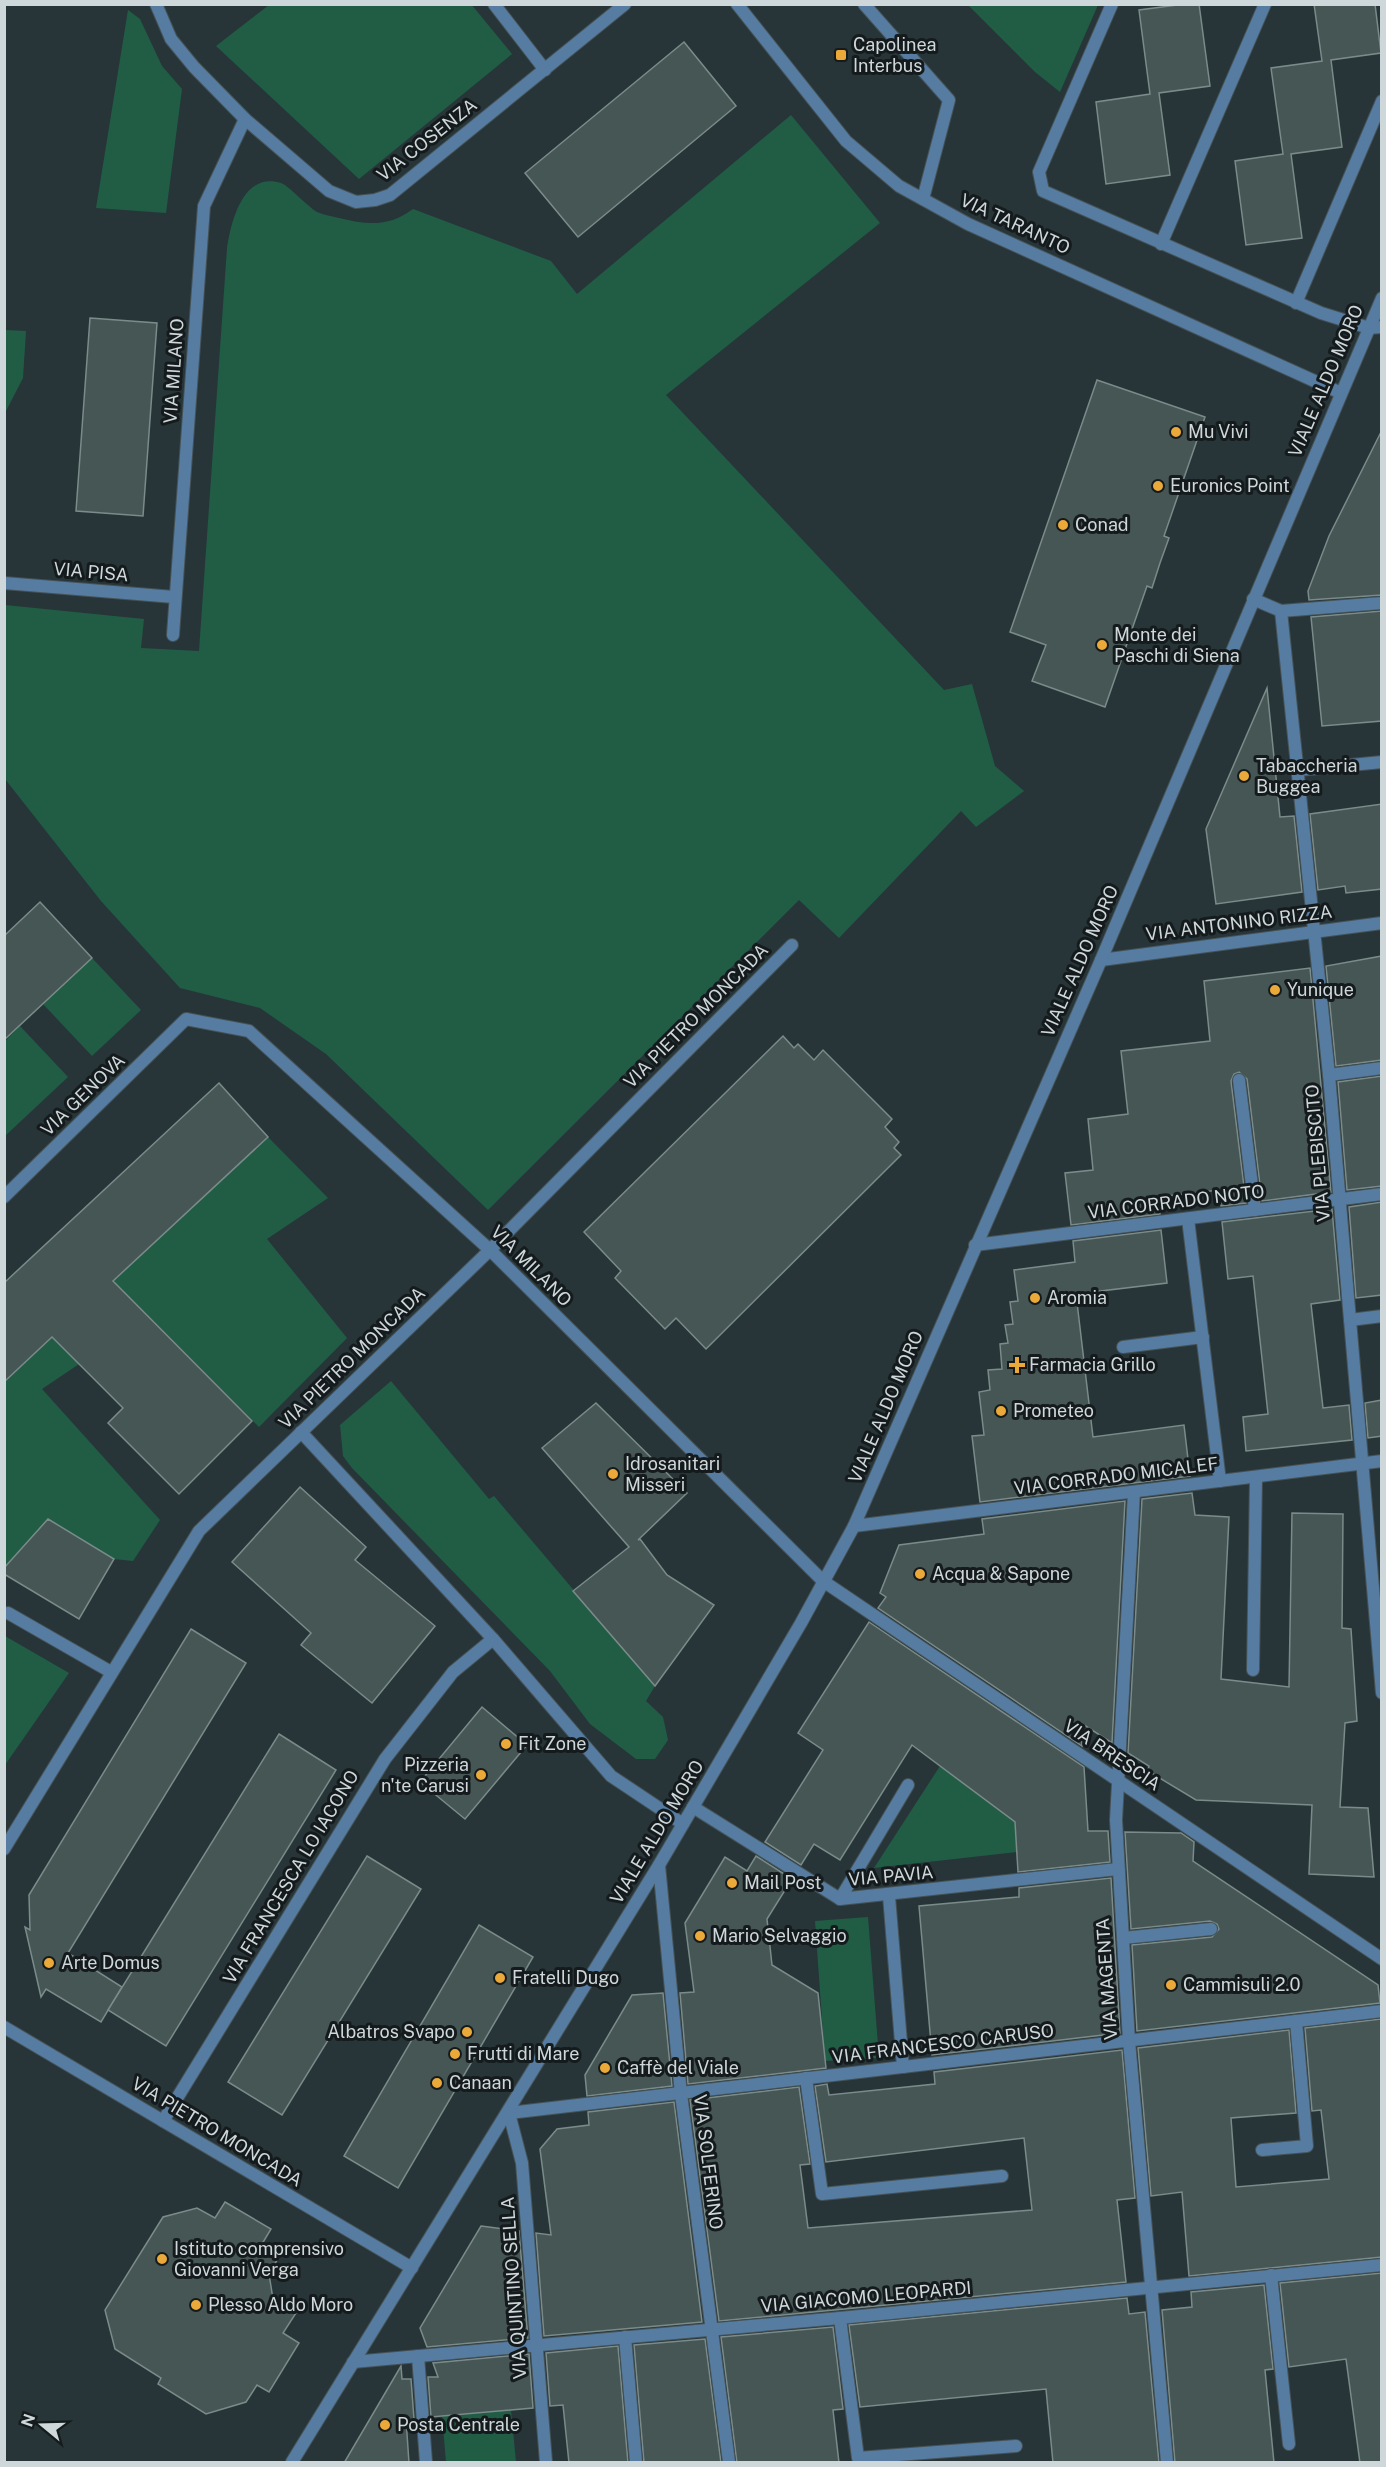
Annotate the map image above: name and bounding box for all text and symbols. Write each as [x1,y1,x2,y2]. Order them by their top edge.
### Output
place label: Capolinea Interbus [853,34,936,76]
marker: Capolinea Interbus [834,48,848,62]
street label: VIA COSENZA [373,94,481,185]
street label: VIA TARANTO [957,189,1073,258]
street label: VIALE ALDO MORO [1284,301,1367,460]
street label: VIA MILANO [159,318,188,424]
place label: Mu Vivi [1188,421,1248,442]
marker: Mu Vivi [1169,425,1183,439]
place label: Euronics Point [1170,475,1290,496]
marker: Euronics Point [1151,479,1165,493]
place label: Conad [1075,514,1129,535]
marker: Conad [1056,518,1070,532]
street label: VIA PISA [53,558,130,585]
place label: Monte dei Paschi di Siena [1114,624,1240,666]
marker: Monte dei Paschi di Siena [1095,638,1109,652]
place label: Tabaccheria Buggea [1256,755,1358,797]
marker: Tabaccheria Buggea [1237,769,1251,783]
street label: VIALE ALDO MORO [1037,882,1122,1040]
street label: VIA ANTONINO RIZZA [1145,901,1334,944]
street label: VIA PIETRO MONCADA [619,939,772,1092]
place label: Yunique [1287,979,1354,1000]
marker: Yunique [1268,983,1282,997]
street label: VIA GENOVA [36,1049,129,1140]
street label: VIA PLEBISCITO [1301,1083,1334,1223]
street label: VIA CORRADO NOTO [1086,1180,1266,1223]
street label: VIA MILANO [487,1221,576,1310]
street label: VIA PIETRO MONCADA [274,1282,429,1433]
place label: Aromia [1047,1287,1107,1308]
marker: Aromia [1028,1291,1042,1305]
street label: VIALE ALDO MORO [844,1327,927,1486]
place label: Farmacia Grillo [1029,1354,1156,1375]
marker: Farmacia Grillo [1010,1358,1024,1372]
place label: Prometeo [1013,1400,1094,1421]
marker: Prometeo [994,1404,1008,1418]
place label: Idrosanitari Misseri [625,1453,720,1495]
street label: VIA CORRADO MICALEF [1013,1453,1219,1498]
marker: Idrosanitari Misseri [606,1467,620,1481]
place label: Acqua & Sapone [932,1563,1070,1584]
marker: Acqua & Sapone [913,1567,927,1581]
street label: VIA BRESCIA [1060,1715,1165,1795]
place label: Fit Zone [518,1733,586,1754]
marker: Fit Zone [499,1737,513,1751]
place label: Pizzeria n'te Carusi [381,1754,469,1796]
street label: VIALE ALDO MORO [605,1756,708,1907]
street label: VIA FRANCESCA LO IACONO [218,1766,363,1987]
marker: Pizzeria n'te Carusi [474,1768,488,1782]
street label: VIA PAVIA [847,1861,935,1890]
place label: Mail Post [744,1872,822,1893]
marker: Mail Post [725,1876,739,1890]
street label: VIA MAGENTA [1092,1917,1121,2041]
place label: Mario Selvaggio [712,1925,847,1946]
marker: Mario Selvaggio [693,1929,707,1943]
place label: Arte Domus [61,1952,160,1973]
marker: Arte Domus [42,1956,56,1970]
place label: Fratelli Dugo [512,1967,619,1988]
marker: Fratelli Dugo [493,1971,507,1985]
place label: Cammisuli 2.0 [1183,1974,1300,1995]
marker: Cammisuli 2.0 [1164,1978,1178,1992]
street label: VIA FRANCESCO CARUSO [831,2019,1055,2068]
place label: Albatros Svapo [327,2021,455,2042]
marker: Albatros Svapo [460,2025,474,2039]
place label: Frutti di Mare [467,2043,580,2064]
marker: Frutti di Mare [448,2047,462,2061]
place label: Caffè del Viale [617,2057,739,2078]
marker: Caffè del Viale [598,2061,612,2075]
street label: VIA PIETRO MONCADA [128,2072,306,2191]
place label: Canaan [449,2072,512,2093]
marker: Canaan [430,2076,444,2090]
street label: VIA SOLFERINO [690,2093,727,2231]
street label: VIA QUINTINO SELLA [497,2196,530,2380]
place label: Istituto comprensivo Giovanni Verga [174,2238,344,2280]
marker: Istituto comprensivo Giovanni Verga [155,2252,169,2266]
street label: VIA GIACOMO LEOPARDI [760,2277,972,2316]
place label: Plesso Aldo Moro [208,2294,353,2315]
marker: Plesso Aldo Moro [189,2298,203,2312]
north arrow [12,2395,72,2455]
text: N [17,2411,39,2429]
place label: Posta Centrale [397,2414,520,2435]
marker: Posta Centrale [378,2418,392,2432]

